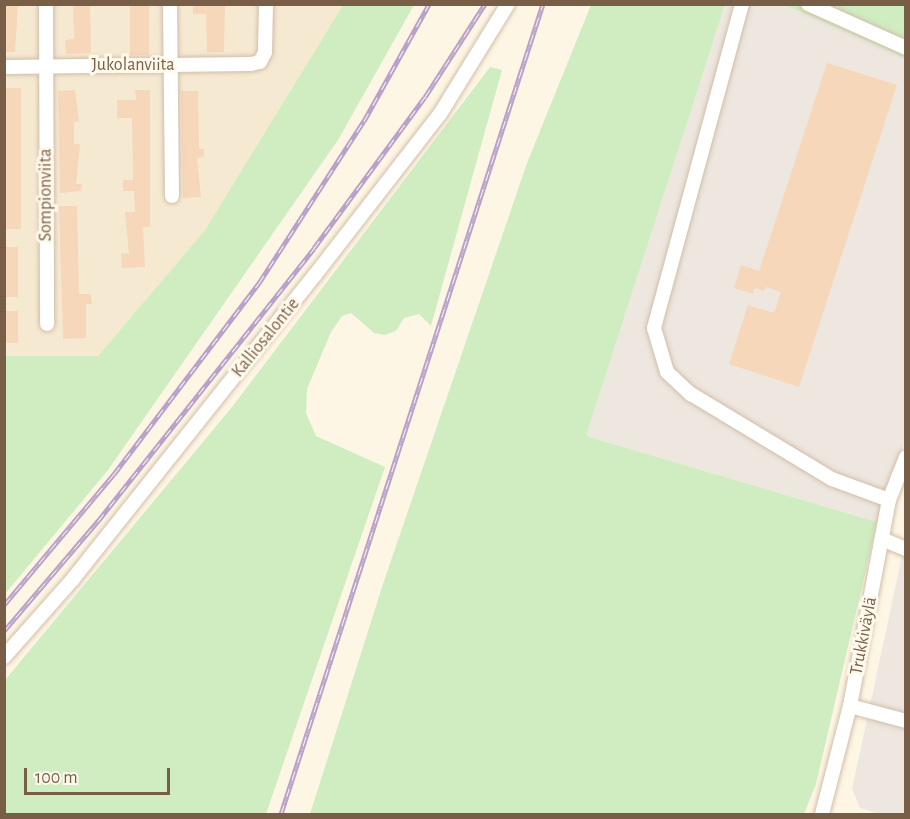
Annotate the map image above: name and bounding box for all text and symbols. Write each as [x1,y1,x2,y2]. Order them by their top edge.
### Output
street label: Jukolanviita [91,54,175,76]
street label: Sompionviita [35,149,57,241]
street label: Kalliosalontie [227,294,305,382]
street label: Trukkiväylä [846,595,882,677]
scale bar [27,756,172,794]
text: 100 m [35,769,78,787]

